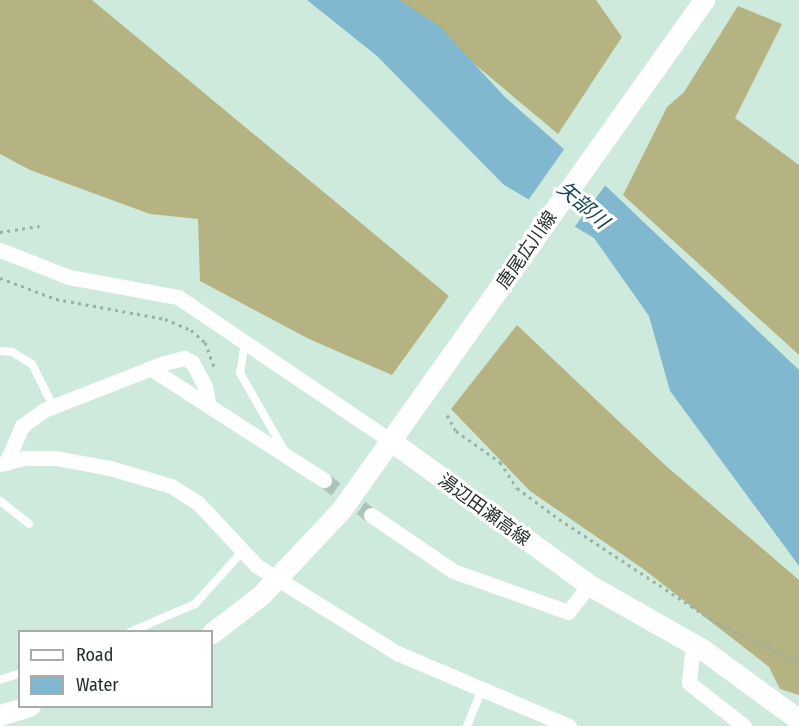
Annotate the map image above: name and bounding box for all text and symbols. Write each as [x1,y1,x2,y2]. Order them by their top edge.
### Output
water label: 矢部川 [552,176,614,234]
street label: 唐尾広川線 [492,207,562,293]
street label: 湯辺田瀬高線 [434,470,534,550]
legend [18,630,213,708]
text: Road [76,644,113,666]
text: Water [76,674,119,696]

